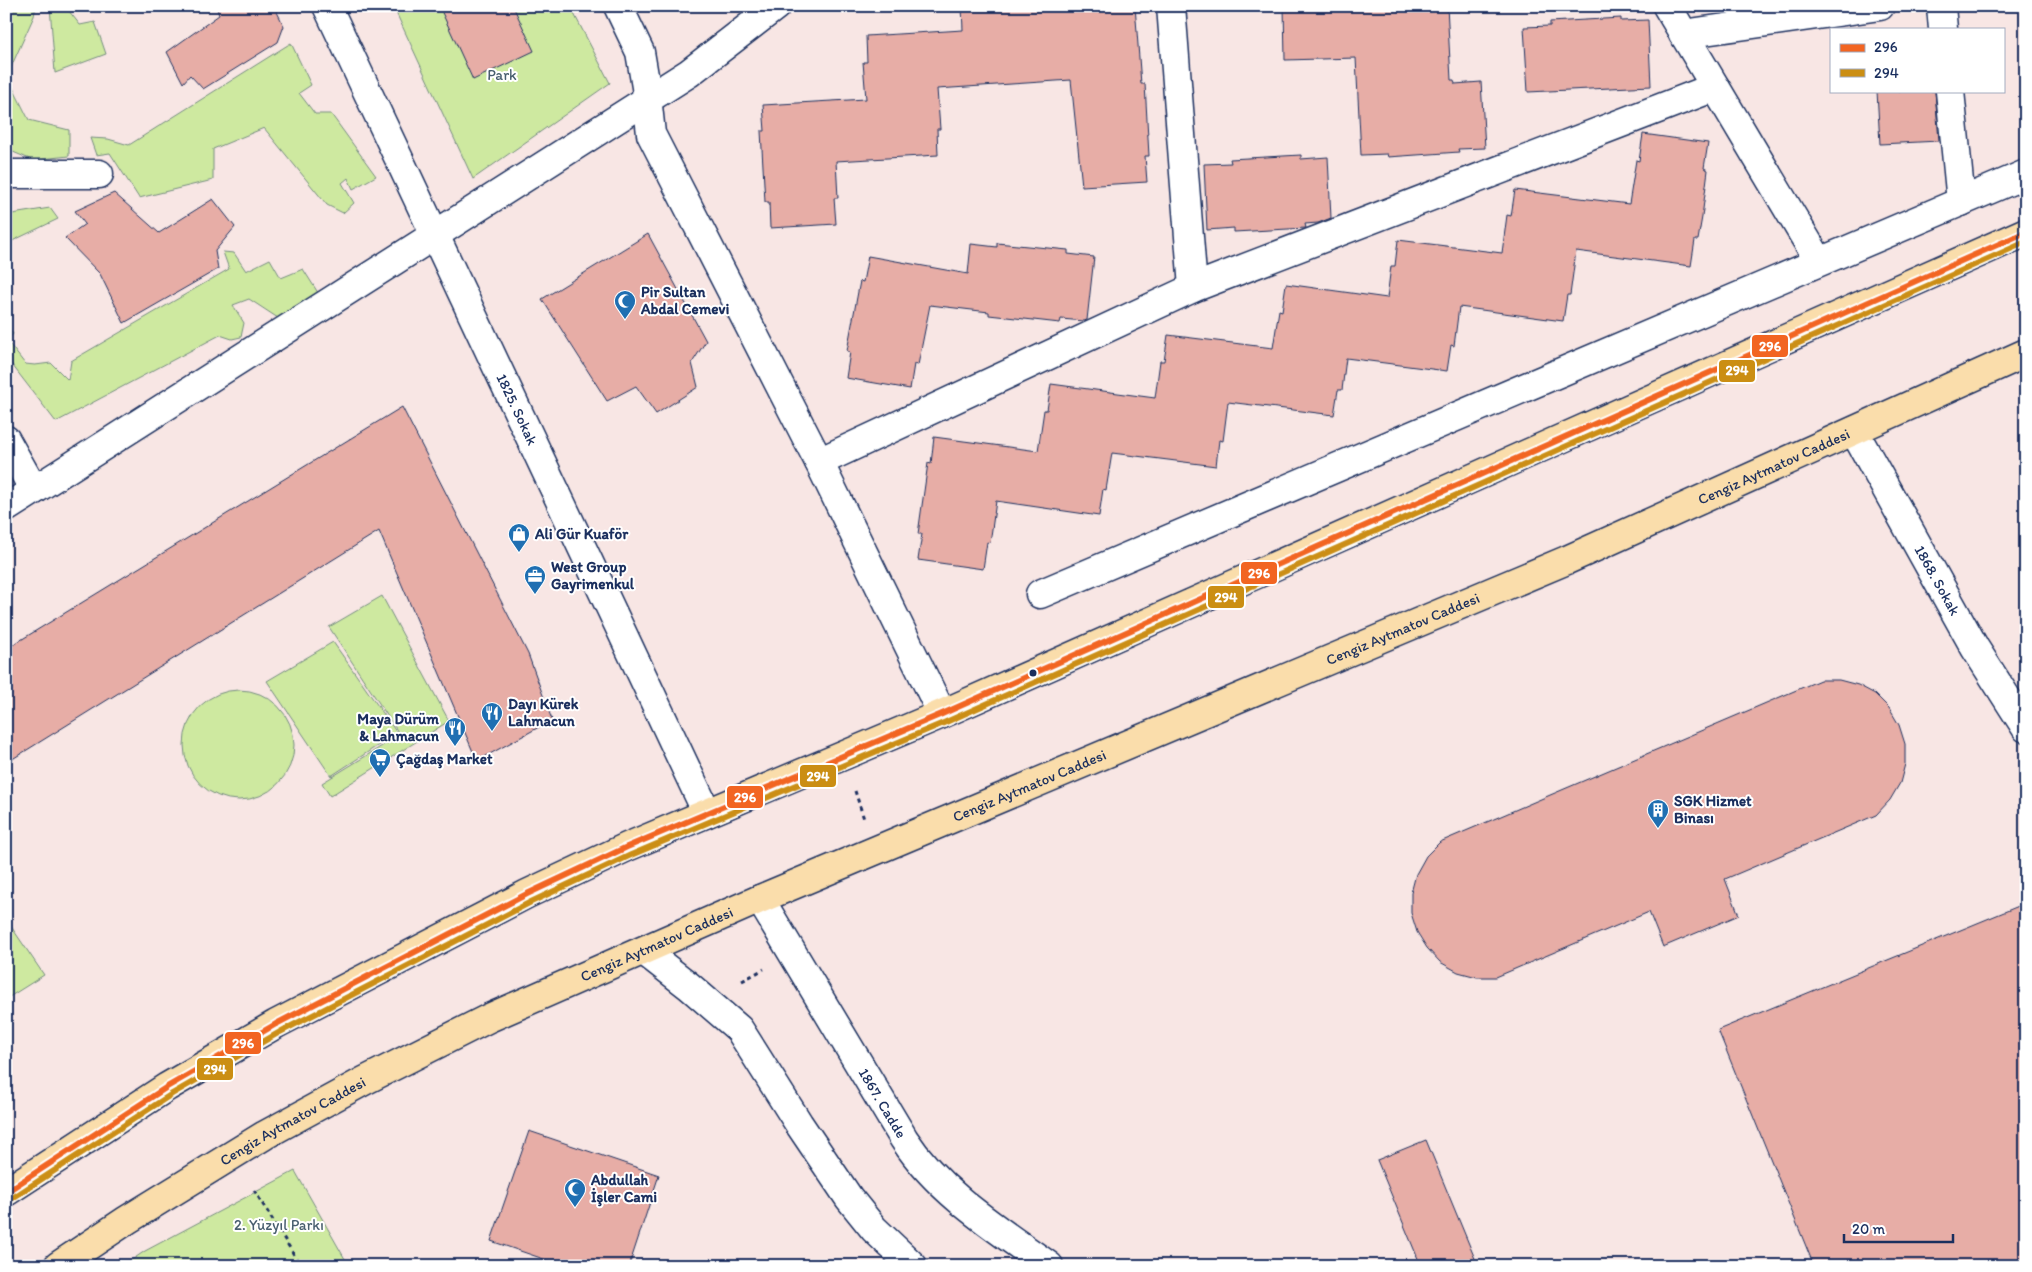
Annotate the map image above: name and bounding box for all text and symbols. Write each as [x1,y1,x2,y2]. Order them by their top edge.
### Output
legend [1830,28,2004,92]
text: 296 [1874,38,1898,56]
text: 294 [1874,64,1899,82]
park label: Park [487,66,517,84]
place label: Pir Sultan Abdal Cemevi [640,283,729,318]
mosque icon: Pir Sultan Abdal Cemevi [613,289,637,320]
line badge: 296 [1751,334,1789,358]
text: 296 [1759,338,1782,355]
line badge: 294 [1718,359,1756,383]
text: 294 [1725,362,1749,379]
street label: 1825. Sokak [492,371,542,448]
street label: Cengiz Aytmatov Caddesi [1695,425,1853,509]
shop icon: Ali Gür Kuaför [507,522,531,553]
place label: Ali Gür Kuaför [534,525,629,543]
street label: 1868. Sokak [1911,542,1964,619]
place label: West Group Gayrimenkul [551,558,635,594]
line badge: 296 [1240,561,1278,585]
office icon: West Group Gayrimenkul [523,564,547,595]
text: 296 [1248,565,1271,582]
line badge: 294 [1207,585,1245,609]
text: 294 [1214,589,1238,606]
street label: Cengiz Aytmatov Caddesi [1323,589,1482,669]
unlabelled marker [1028,668,1038,678]
place label: Dayı Kürek Lahmacun [508,695,579,730]
restaurant icon: Dayı Kürek Lahmacun [480,701,504,732]
place label: Maya Dürüm & Lahmacun [357,710,440,745]
restaurant icon: Maya Dürüm & Lahmacun [443,716,467,747]
street label: Cengiz Aytmatov Caddesi [950,746,1109,826]
supermarket icon: Çağdaş Market [368,747,392,778]
place label: Çağdaş Market [396,750,493,769]
line badge: 294 [799,764,837,788]
text: 294 [806,768,830,785]
line badge: 296 [726,785,764,809]
text: 296 [734,789,757,806]
place label: SGK Hizmet Binası [1674,792,1752,827]
building icon: SGK Hizmet Binası [1646,798,1670,829]
street label: Cengiz Aytmatov Caddesi [578,903,736,986]
line badge: 296 [224,1031,262,1055]
text: 296 [232,1035,255,1052]
line badge: 294 [196,1057,234,1081]
text: 294 [203,1061,227,1078]
street label: 1867. Cadde [855,1065,910,1141]
street label: Cengiz Aytmatov Caddesi [217,1073,369,1170]
place label: Abdullah İşler Cami [590,1171,657,1207]
mosque icon: Abdullah İşler Cami [563,1177,587,1208]
scale bar [1844,1212,1953,1244]
park label: 2. Yüzyıl Parkı [234,1216,324,1234]
text: 20 m [1852,1220,1886,1238]

